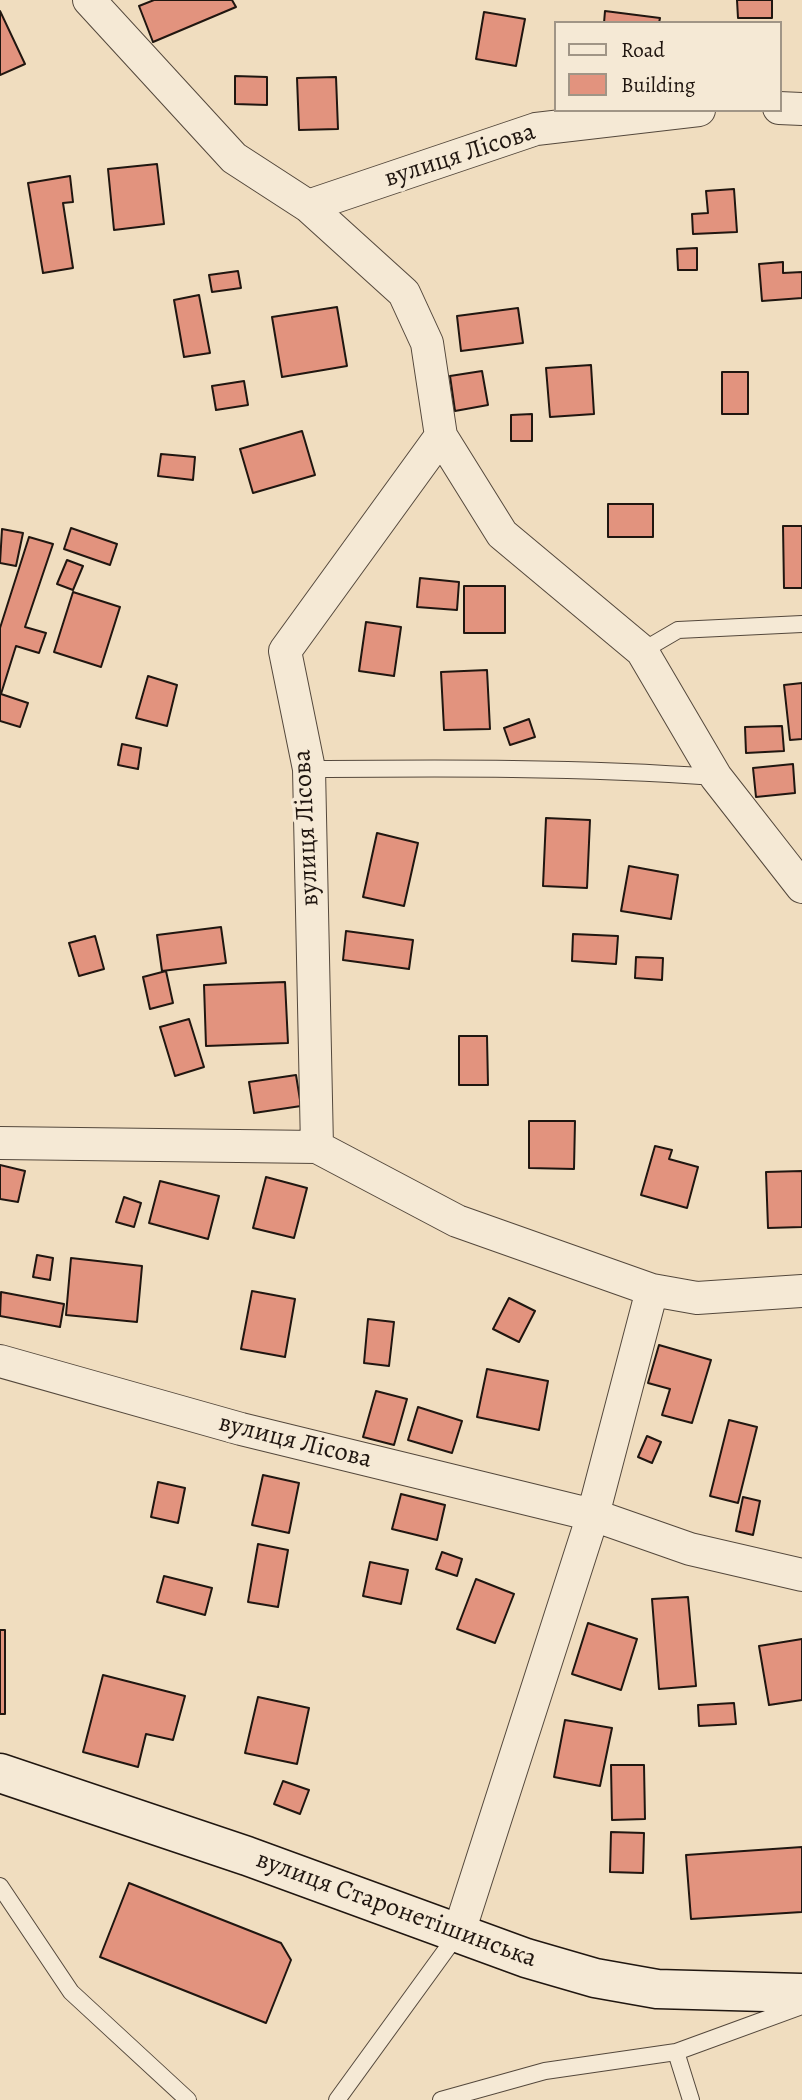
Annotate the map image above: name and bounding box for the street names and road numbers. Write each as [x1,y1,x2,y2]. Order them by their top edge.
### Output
street label: вулиця Лісова [381,117,539,195]
street label: вулиця Лісова [287,749,327,907]
street label: вулиця Лісова [215,1408,375,1476]
street label: вулиця Старонетішинська [252,1845,540,1975]

